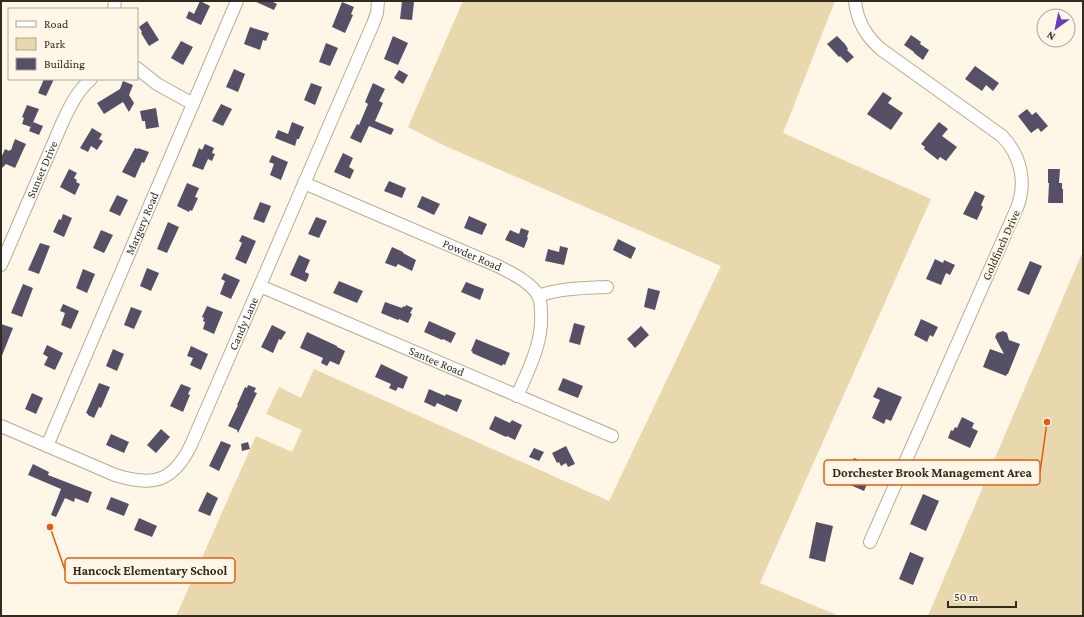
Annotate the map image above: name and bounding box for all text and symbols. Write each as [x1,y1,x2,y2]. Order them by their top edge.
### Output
legend [8,8,138,80]
north arrow [1036,8,1076,48]
text: Road [44,17,69,31]
text: N [1044,29,1057,43]
text: Park [44,37,66,51]
text: Building [44,57,85,71]
street label: Sunset Drive [24,139,61,200]
street label: Margery Road [122,189,162,257]
street label: Goldfinch Drive [979,208,1023,282]
street label: Powder Road [441,236,505,274]
street label: Candy Lane [226,295,261,352]
street label: Santee Road [407,343,467,379]
callout: Dorchester Brook Management Area [824,460,1040,485]
text: Dorchester Brook Management Area [832,465,1033,480]
callout: Hancock Elementary School [65,558,235,583]
text: Hancock Elementary School [73,563,227,578]
scale bar [948,583,1016,609]
text: 50 m [954,590,979,604]

